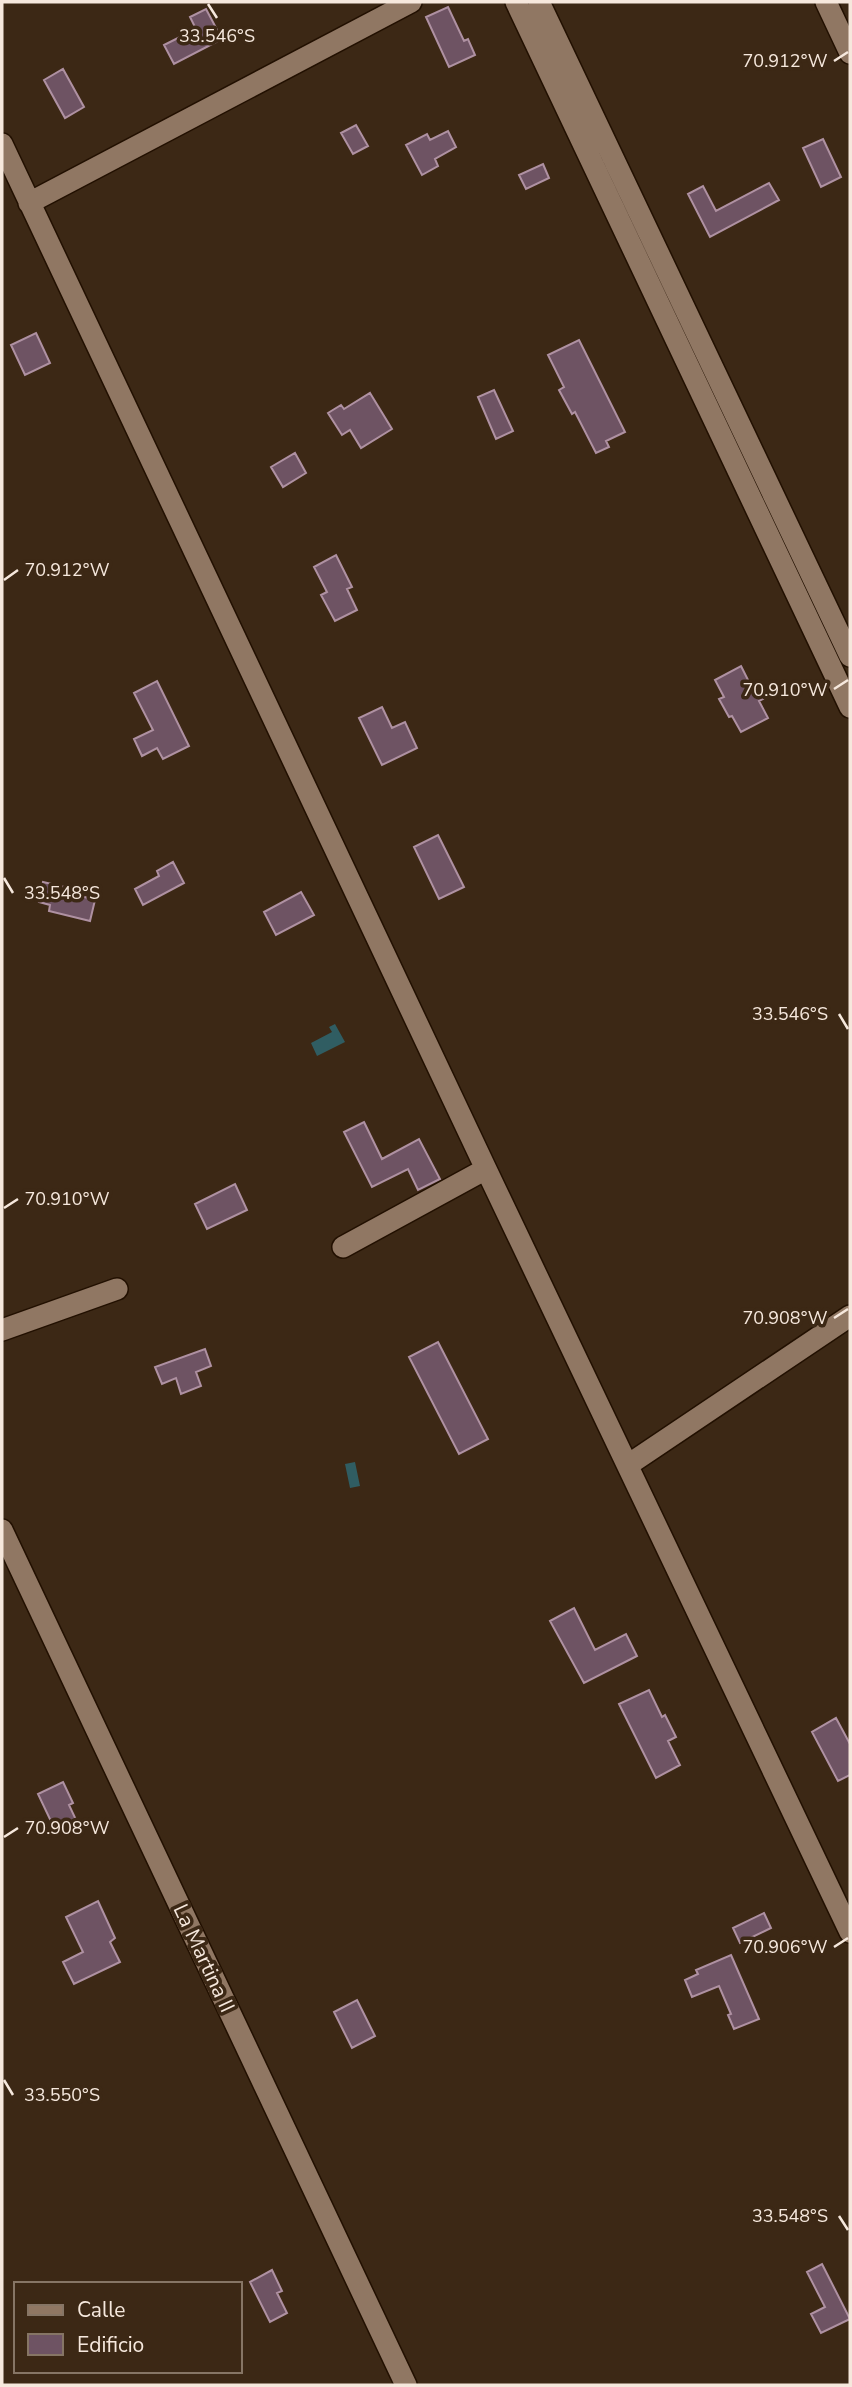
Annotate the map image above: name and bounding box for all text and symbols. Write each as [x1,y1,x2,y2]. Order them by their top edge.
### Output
text: 33.546°S [179,24,255,48]
text: 70.912°W [743,49,828,73]
text: 70.912°W [25,558,110,582]
text: 70.910°W [743,678,828,702]
text: 33.548°S [24,881,100,905]
text: 33.546°S [752,1002,828,1026]
text: 70.910°W [25,1187,110,1211]
text: 70.908°W [743,1306,828,1330]
text: 70.908°W [25,1816,110,1840]
street label: La Martina II [167,1899,241,2017]
text: 70.906°W [743,1935,828,1959]
text: 33.550°S [24,2083,100,2107]
text: 33.548°S [752,2204,828,2228]
legend [14,2282,242,2373]
text: Calle [77,2296,125,2324]
text: Edificio [77,2331,144,2359]

